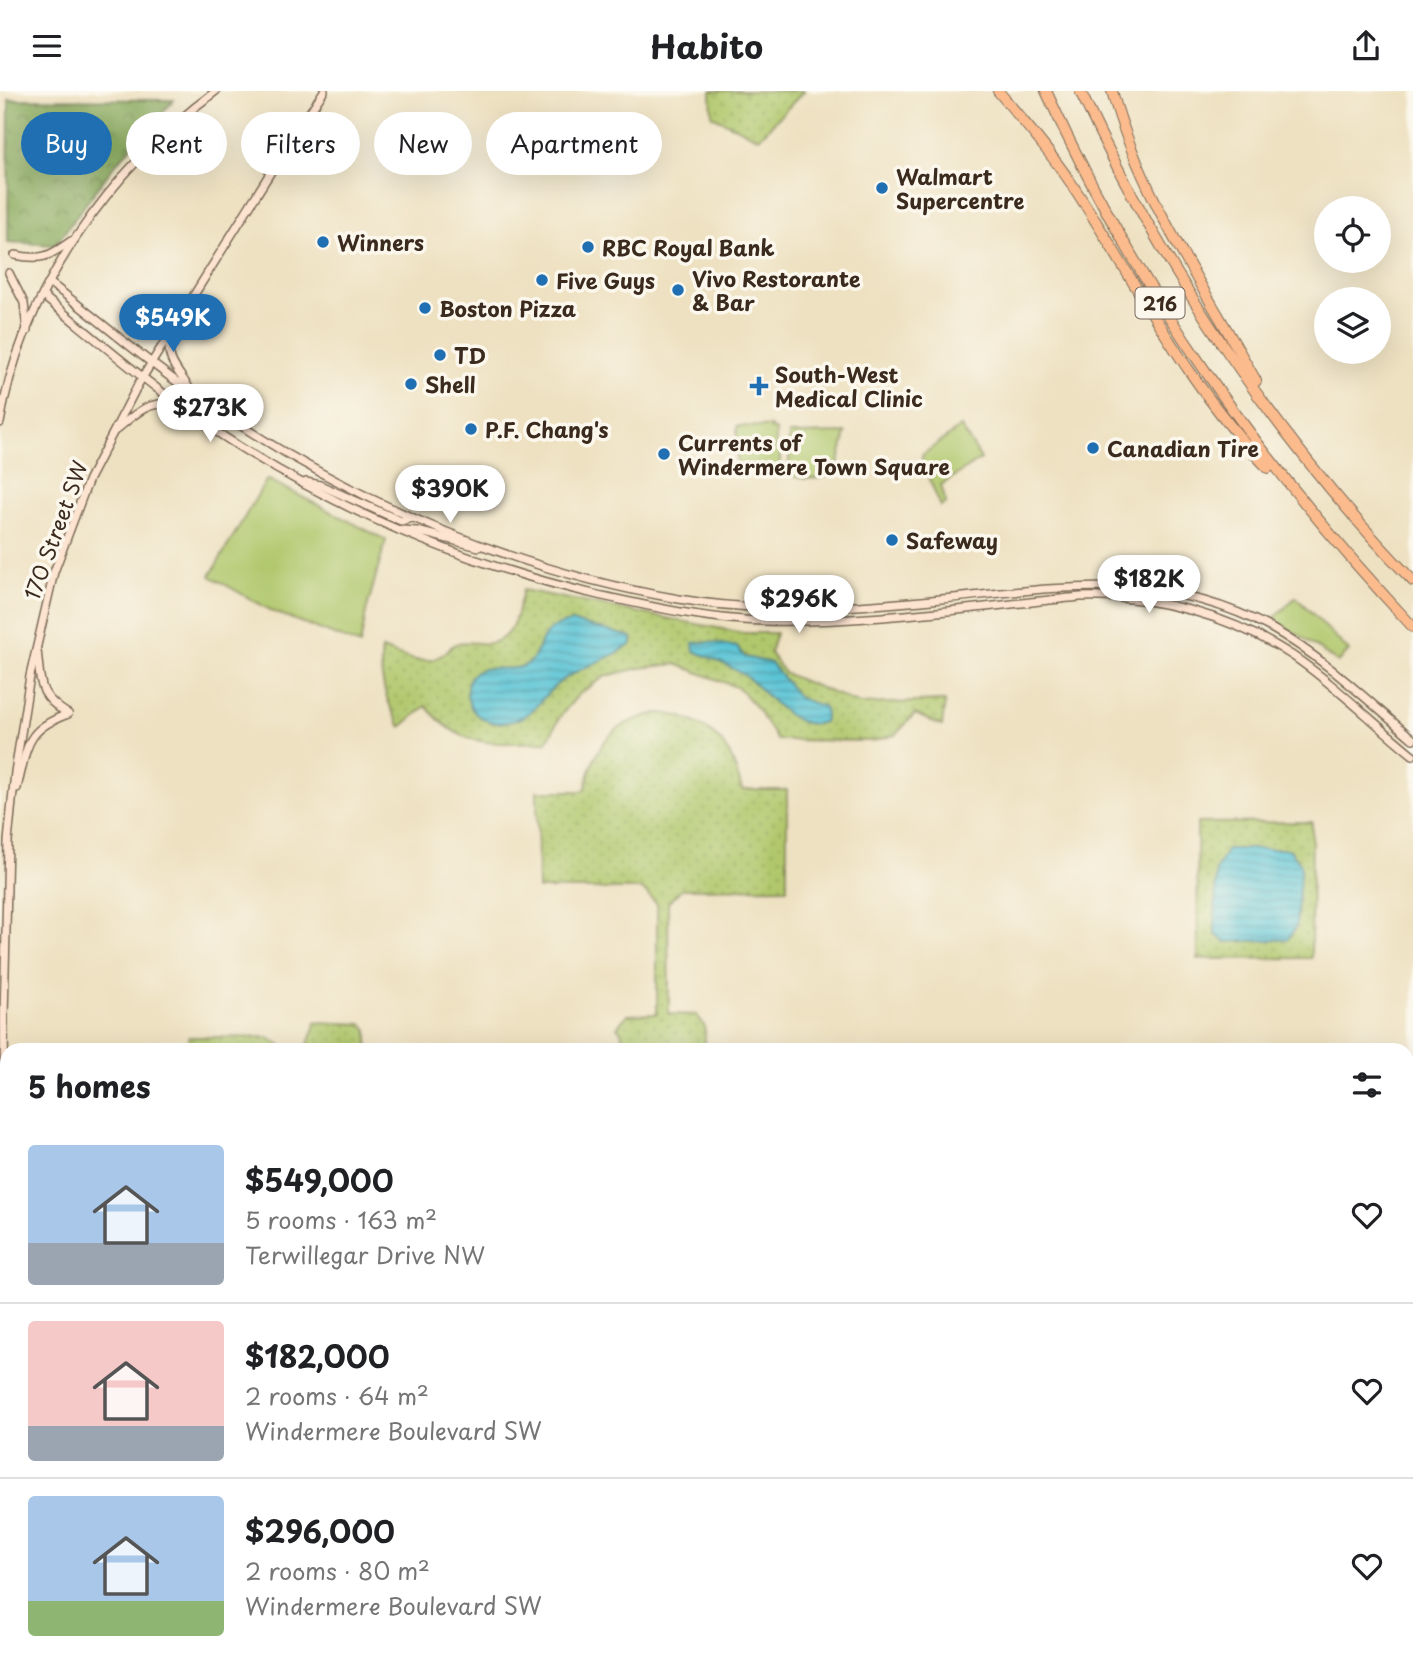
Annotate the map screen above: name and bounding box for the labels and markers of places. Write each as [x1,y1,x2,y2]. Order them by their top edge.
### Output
place label: Walmart Supercentre [896,160,1025,216]
marker: Walmart Supercentre [874,180,890,196]
place label: Winners [337,226,424,258]
place label: RBC Royal Bank [602,231,775,263]
marker: Winners [315,234,331,250]
marker: RBC Royal Bank [580,239,596,255]
place label: Vivo Restorante & Bar [692,262,860,318]
place label: Five Guys [556,264,655,296]
marker: Five Guys [534,272,550,288]
marker: Vivo Restorante & Bar [670,282,686,298]
place label: Boston Pizza [439,292,576,324]
pin: $549K [124,295,222,354]
marker: Boston Pizza [417,300,433,316]
place label: TD [454,339,486,371]
marker: TD [432,347,448,363]
place label: South-West Medical Clinic [775,358,923,414]
place label: Shell [425,368,476,400]
marker: Shell [403,376,419,392]
marker: South-West Medical Clinic [749,376,769,396]
pin: $273K [161,385,259,444]
place label: P.F. Chang's [485,413,609,445]
marker: P.F. Chang's [463,421,479,437]
place label: Currents of Windermere Town Square [678,426,950,482]
place label: Canadian Tire [1107,432,1259,464]
marker: Canadian Tire [1085,440,1101,456]
marker: Currents of Windermere Town Square [656,446,672,462]
pin: $390K [401,465,499,525]
place label: Safeway [906,524,998,556]
marker: Safeway [884,532,900,548]
pin: $182K [1100,555,1198,615]
pin: $296K [750,575,848,635]

